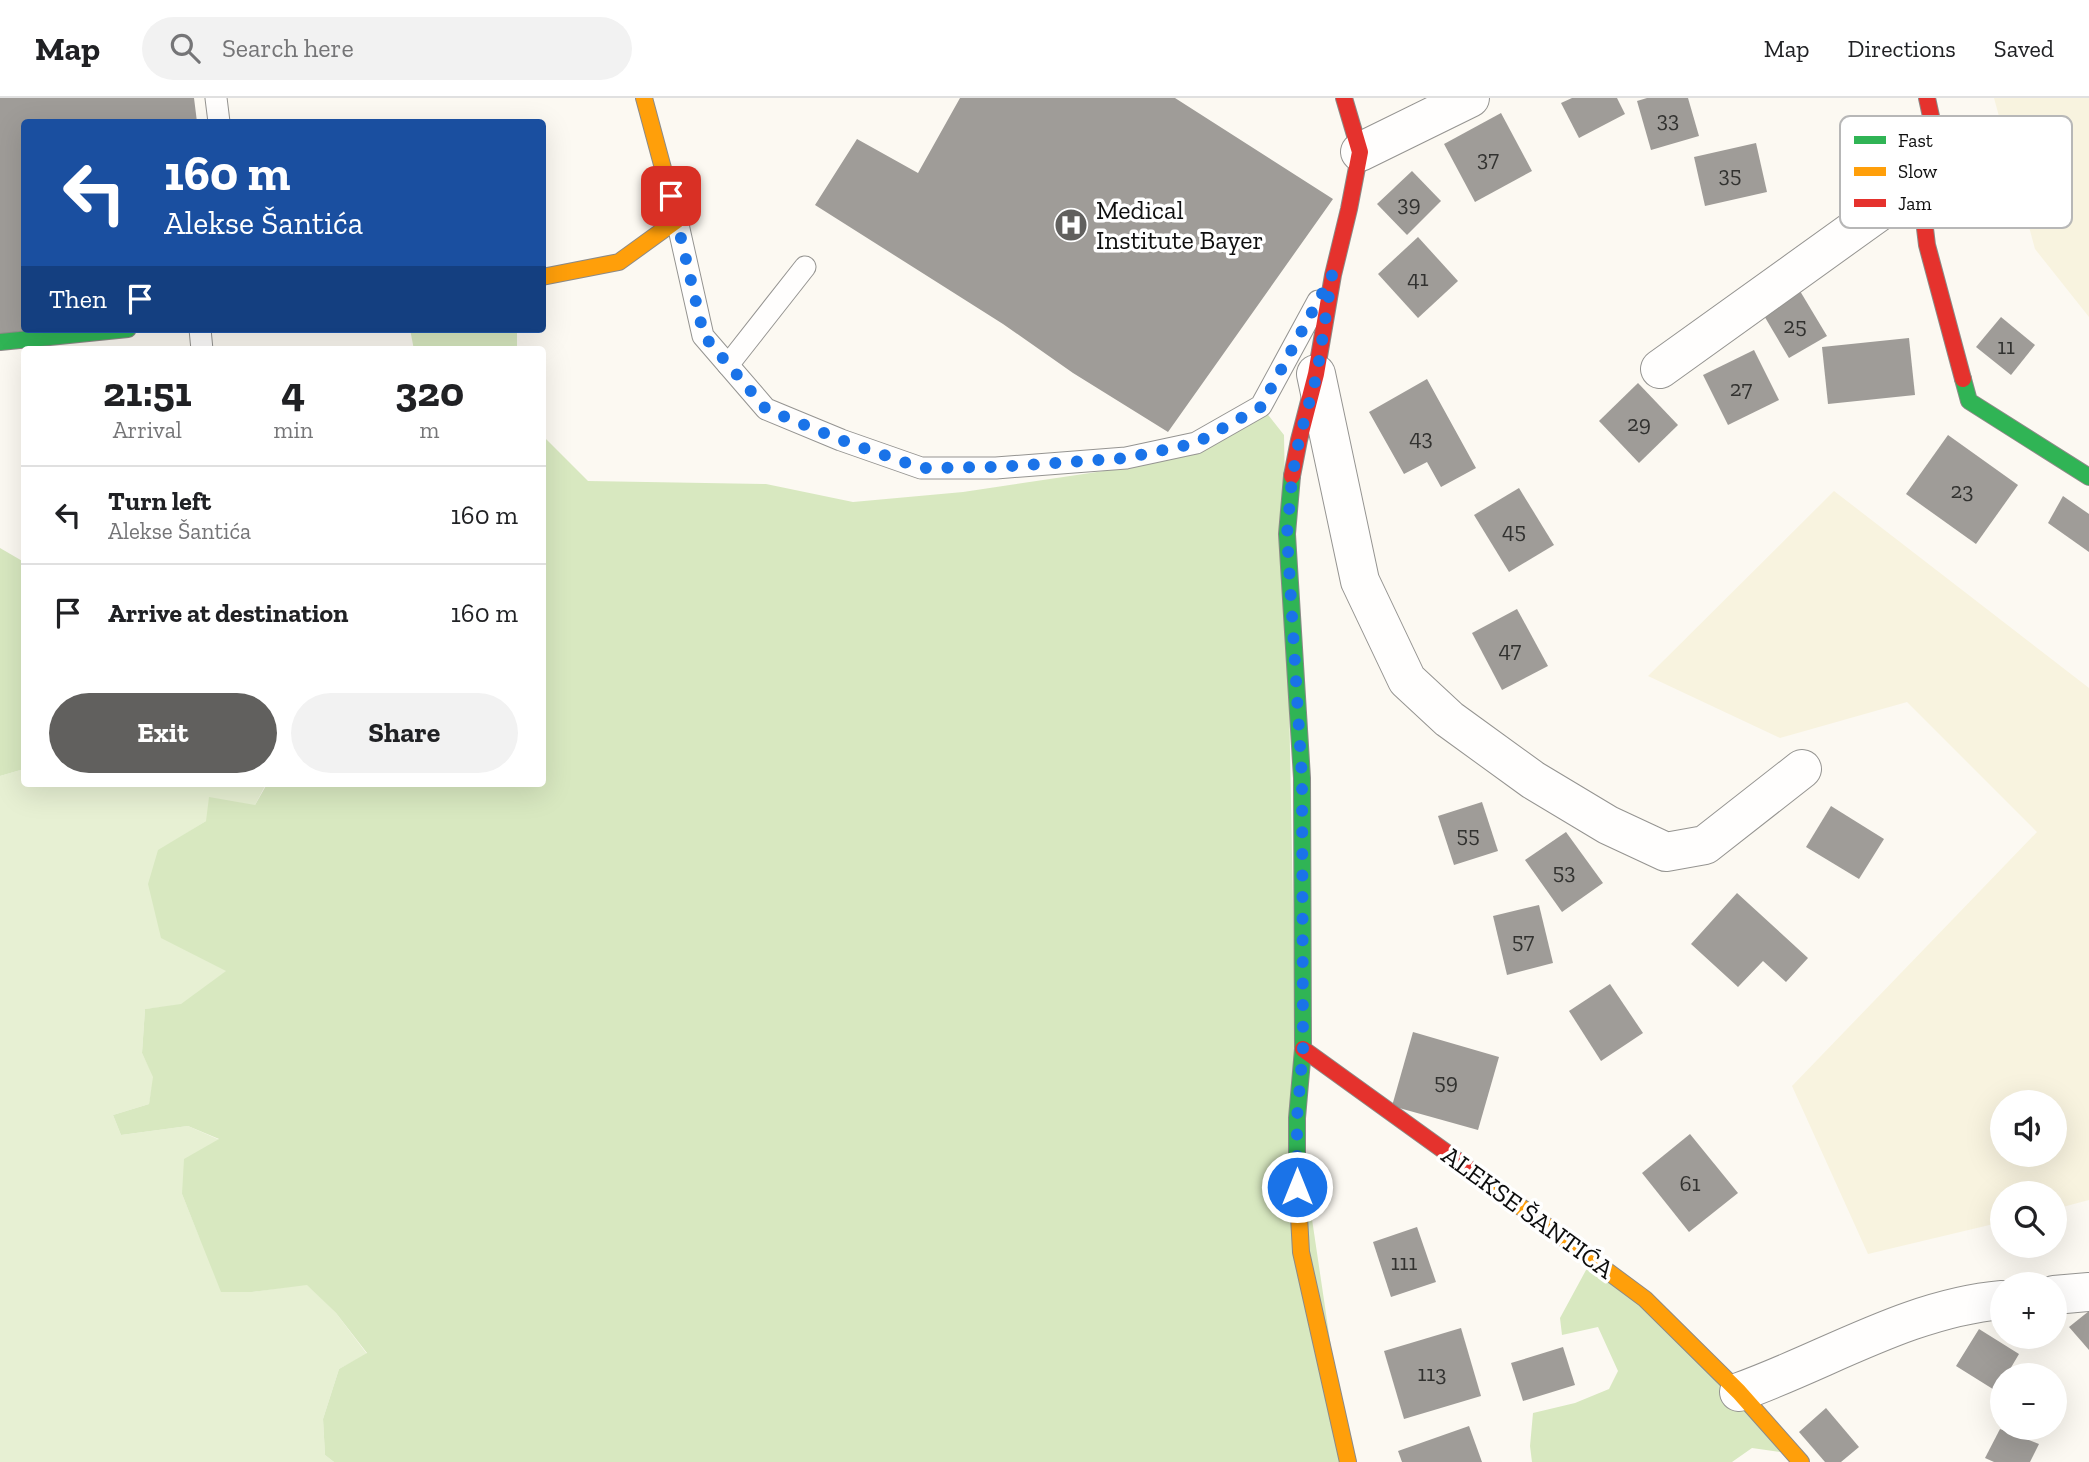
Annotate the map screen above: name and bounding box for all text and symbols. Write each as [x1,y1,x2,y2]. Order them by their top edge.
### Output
search box [142,17,632,80]
text: Map [35,29,100,68]
icon: search [166,29,204,67]
text: Search here [222,32,354,64]
text: Map [1764,34,1810,63]
text: Directions [1848,34,1956,63]
text: Saved [1994,34,2054,63]
house number: 33 [1657,105,1679,133]
legend [1840,116,2072,228]
text: Fast [1898,129,1933,152]
text: 160 m [164,144,290,203]
house number: 37 [1477,144,1499,172]
icon: left [49,147,140,238]
house number: 35 [1718,160,1742,188]
text: Slow [1898,160,1938,183]
pin [641,166,701,226]
icon: arrive [652,177,690,215]
house number: 39 [1397,189,1421,217]
text: Jam [1898,192,1932,215]
place label: Medical Institute Bayer [1096,194,1263,256]
text: Alekse Šantića [164,204,363,242]
hospital icon: Medical Institute Bayer [1052,206,1090,244]
house number: 41 [1407,264,1429,292]
icon: arrive [121,280,159,318]
text: Then [49,283,107,315]
house number: 25 [1783,311,1807,339]
house number: 11 [1997,332,2015,360]
text: 21:51 [103,366,192,417]
text: 4 [281,366,305,417]
text: 320 [395,366,464,417]
house number: 27 [1730,374,1753,402]
house number: 29 [1627,409,1651,437]
text: Arrival [113,416,182,444]
text: min [274,416,313,444]
text: m [420,416,439,444]
house number: 43 [1409,423,1433,451]
house number: 23 [1950,476,1974,504]
text: Turn left [108,485,211,517]
icon: left [49,496,87,534]
text: 160 m [451,499,518,531]
house number: 45 [1502,516,1526,544]
text: Alekse Šantića [108,517,251,545]
icon: arrive [49,594,87,632]
text: Arrive at destination [108,597,348,629]
text: 160 m [451,597,518,629]
house number: 47 [1499,635,1522,663]
button: Exit [49,693,277,773]
button: Share [291,693,518,773]
house number: 55 [1456,820,1480,848]
house number: 53 [1552,857,1576,885]
house number: 57 [1512,926,1534,954]
house number: 59 [1434,1067,1458,1095]
map controls [1990,1090,2067,1440]
button: sound [1990,1090,2067,1167]
street label: ALEKSE ŠANTIĆA [1436,1139,1621,1286]
position arrow [1260,1150,1334,1224]
house number: 61 [1679,1169,1701,1197]
button: search [1990,1181,2067,1258]
house number: 111 [1391,1248,1417,1276]
button: + [1990,1272,2067,1349]
house number: 113 [1418,1359,1446,1387]
button: − [1990,1363,2067,1440]

